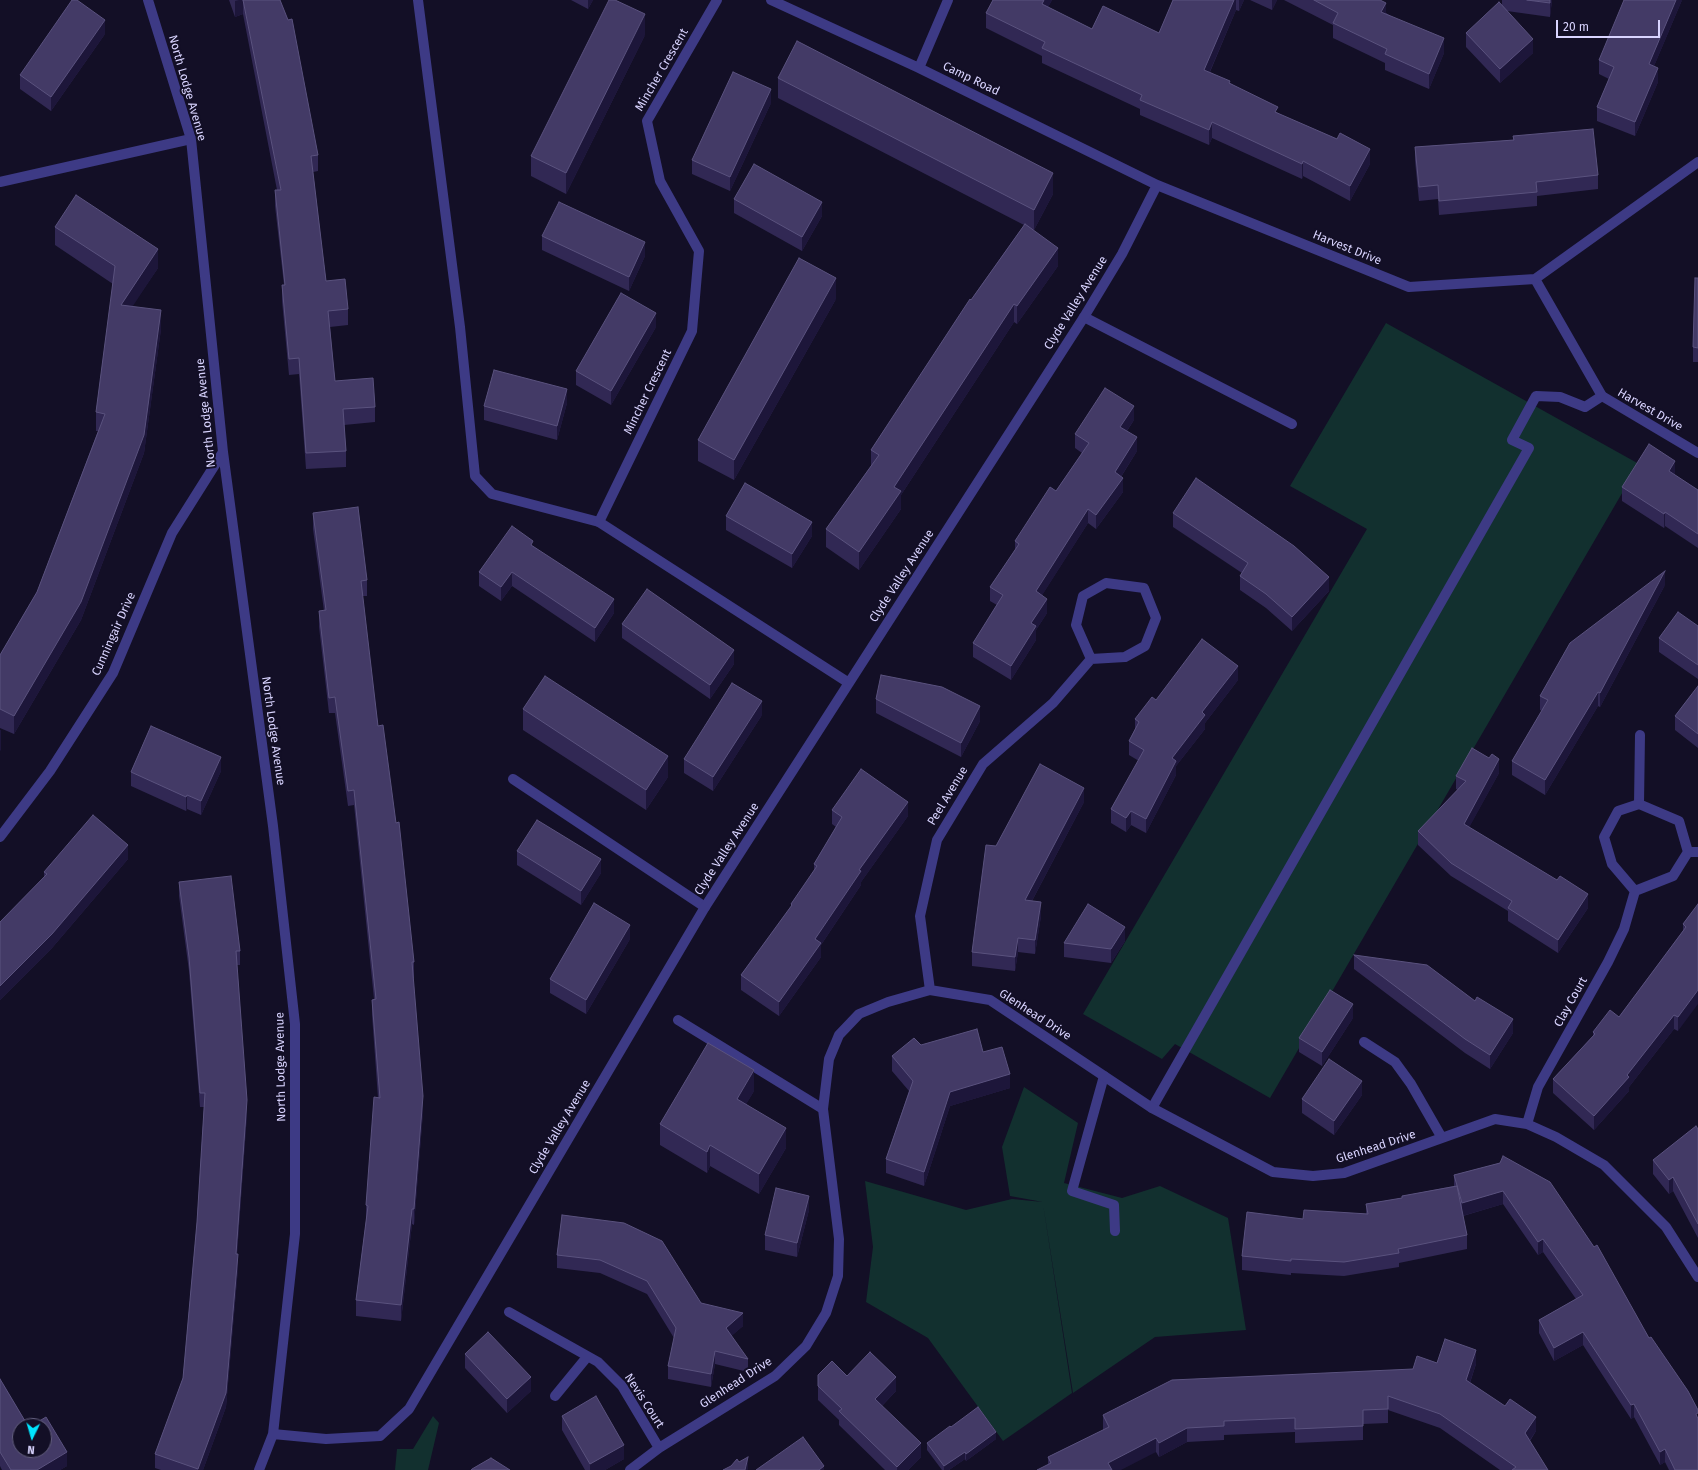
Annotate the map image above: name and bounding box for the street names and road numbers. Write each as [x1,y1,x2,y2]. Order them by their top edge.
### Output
street label: Mincher Crescent [632,26,692,114]
street label: North Lodge Avenue [165,33,209,143]
street label: Camp Road [940,59,1002,99]
street label: Harvest Drive [1310,228,1384,268]
street label: Clyde Valley Avenue [1041,254,1111,352]
street label: Mincher Crescent [621,347,675,437]
street label: North Lodge Avenue [193,358,219,468]
street label: Harvest Drive [1615,386,1685,434]
street label: Clyde Valley Avenue [867,527,937,625]
street label: Cunningair Drive [89,590,139,678]
street label: North Lodge Avenue [258,676,288,786]
street label: Peel Avenue [925,764,971,828]
street label: Clyde Valley Avenue [692,800,762,898]
street label: Clay Court [1551,974,1591,1030]
street label: Glenhead Drive [996,986,1074,1044]
street label: North Lodge Avenue [273,1012,289,1122]
street label: Clyde Valley Avenue [526,1077,594,1177]
street label: Glenhead Drive [1334,1127,1418,1167]
street label: Glenhead Drive [697,1354,775,1412]
street label: Nevis Court [621,1371,667,1431]

